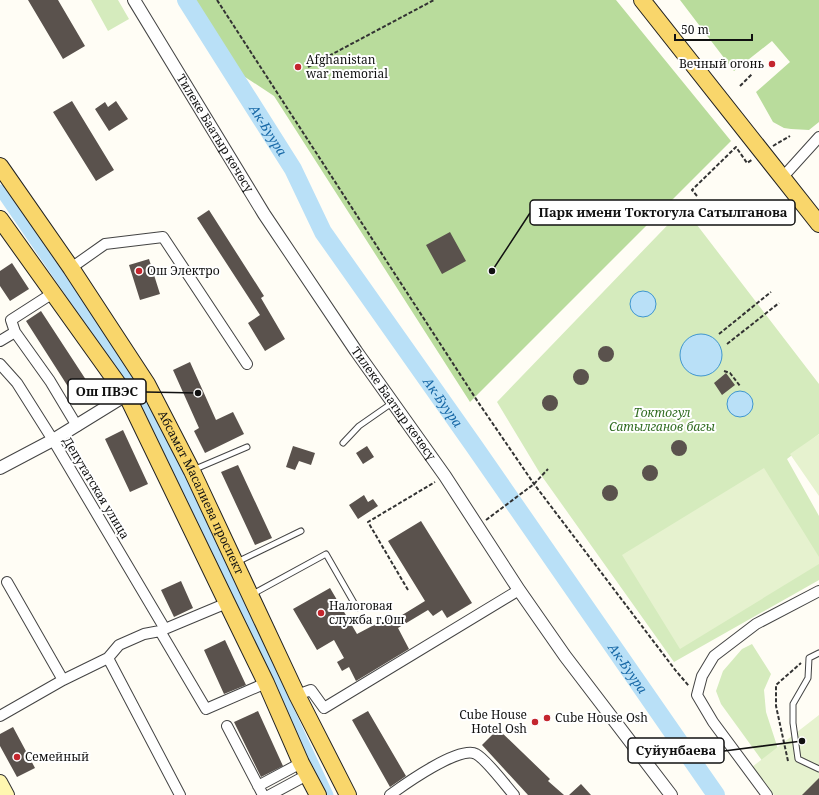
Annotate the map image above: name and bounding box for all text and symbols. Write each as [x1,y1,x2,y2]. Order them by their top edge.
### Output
scale bar [675,16,752,42]
text: 50 m [681,21,709,38]
place label: Afghanistan war memorial [306,51,388,82]
place label: Вечный огонь [679,55,765,72]
marker: Вечный огонь [767,59,777,69]
marker: Afghanistan war memorial [293,62,303,72]
street label: Тилеке Баатыр көчөсү [173,71,258,196]
water label: Ак-Буура [245,100,292,160]
callout: Парк имени Токтогула Сатылганова [530,200,795,225]
text: Парк имени Токтогула Сатылганова [538,203,788,221]
place label: Ош Электро [147,262,220,279]
marker: Ош Электро [134,266,144,276]
street label: Тилеке Баатыр көчөсү [348,343,440,464]
water label: Ак-Буура [419,373,467,431]
callout: Ош ПВЭС [68,379,146,404]
text: Ош ПВЭС [76,382,139,400]
park label: Токтогул Сатылганов багы [609,404,715,435]
street label: Абсамат Масалиева проспект [154,407,248,577]
street label: Депутатская улица [59,433,134,542]
place label: Налоговая служба г.Ош [329,597,405,628]
marker: Налоговая служба г.Ош [316,608,326,618]
water label: Ак-Буура [604,639,652,697]
place label: Cube House Hotel Osh [459,706,527,737]
place label: Cube House Osh [555,709,648,726]
marker: Cube House Osh [542,713,552,723]
marker: Cube House Hotel Osh [530,717,540,727]
callout: Суйунбаева [628,738,724,763]
text: Суйунбаева [636,741,716,759]
place label: Семейный [25,748,89,765]
marker: Семейный [12,752,22,762]

